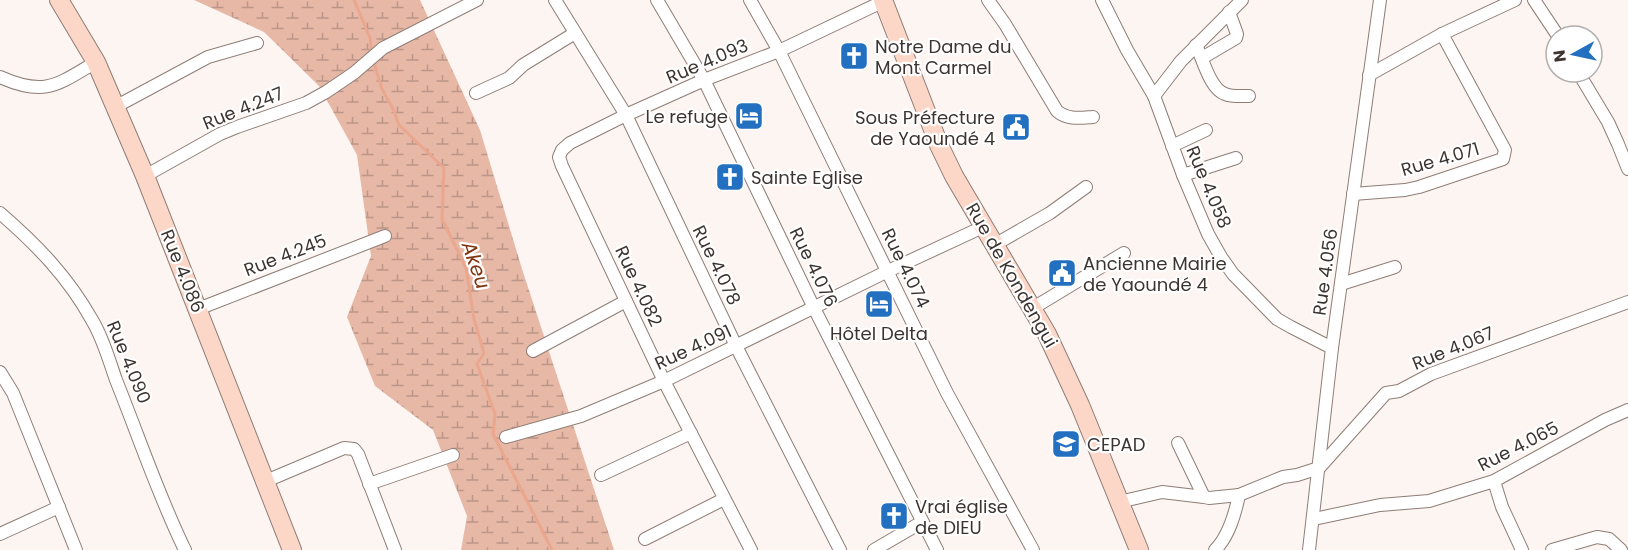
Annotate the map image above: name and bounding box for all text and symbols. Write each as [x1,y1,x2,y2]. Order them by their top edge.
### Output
north arrow [1544,24,1604,84]
street label: Rue 4.093 [662,33,752,89]
place label: Notre Dame du Mont Carmel [875,34,1012,80]
church icon: Notre Dame du Mont Carmel [838,40,870,72]
text: N [1547,48,1572,64]
street label: Rue 4.247 [199,80,287,136]
hotel icon: Le refuge [733,100,765,132]
place label: Le refuge [646,104,728,129]
place label: Sous Préfecture de Yaoundé 4 [855,105,995,151]
public building icon: Sous Préfecture de Yaoundé 4 [1000,111,1032,143]
street label: Rue 4.071 [1398,136,1482,182]
street label: Rue 4.058 [1180,142,1238,232]
church icon: Sainte Eglise [714,161,746,193]
place label: Sainte Eglise [751,165,863,190]
street label: Rue de Kondengui [960,198,1064,352]
street label: Rue 4.078 [687,221,747,309]
street label: Rue 4.076 [784,223,844,311]
street label: Rue 4.074 [876,224,936,312]
street label: Rue 4.086 [155,226,211,316]
street label: Rue 4.056 [1307,227,1343,317]
street label: Rue 4.245 [240,228,330,282]
water label: Akeu [454,236,497,293]
street label: Rue 4.082 [609,241,669,331]
place label: Ancienne Mairie de Yaoundé 4 [1083,251,1227,297]
public building icon: Ancienne Mairie de Yaoundé 4 [1046,257,1078,289]
hotel icon: Hôtel Delta [863,288,895,320]
street label: Rue 4.090 [101,317,157,407]
street label: Rue 4.091 [651,318,735,376]
street label: Rue 4.067 [1408,320,1498,376]
place label: Hôtel Delta [830,321,928,346]
street label: Rue 4.065 [1473,415,1563,477]
school or university icon: CEPAD [1050,428,1082,460]
place label: CEPAD [1087,432,1145,457]
place label: Vrai église de DIEU [915,494,1008,540]
church icon: Vrai église de DIEU [878,500,910,532]

